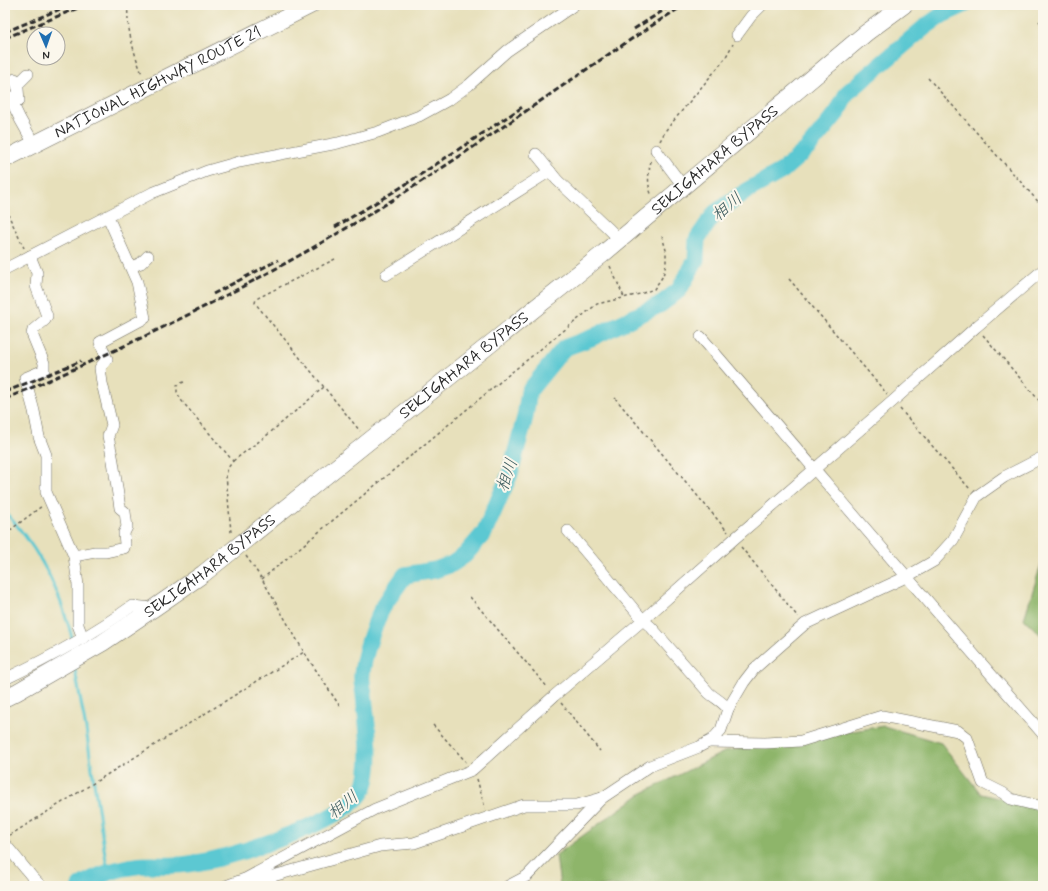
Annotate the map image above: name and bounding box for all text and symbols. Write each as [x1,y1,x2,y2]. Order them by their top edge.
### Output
street label: NATIONAL HIGHWAY ROUTE 21 [51,21,265,143]
north arrow [26,26,66,66]
text: N [42,48,50,62]
street label: SEKIGAHARA BYPASS [646,100,783,220]
water label: 相川 [707,188,747,226]
street label: SEKIGAHARA BYPASS [395,307,533,424]
water label: 相川 [491,455,523,495]
street label: SEKIGAHARA BYPASS [139,509,280,623]
water label: 相川 [323,786,363,824]

